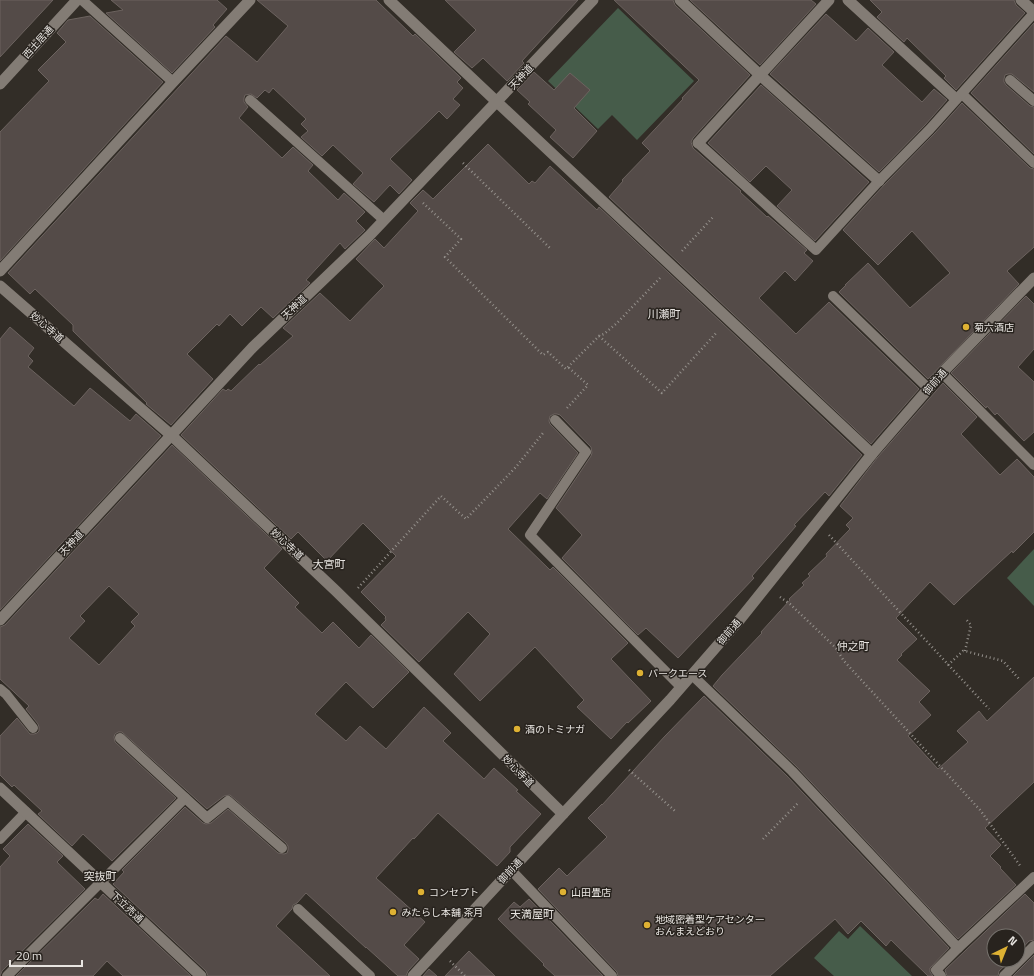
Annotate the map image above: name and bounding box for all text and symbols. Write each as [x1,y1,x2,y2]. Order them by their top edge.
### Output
street label: 西土居通 [19,22,57,62]
street label: 天神道 [505,61,537,93]
street label: 天神道 [278,291,310,323]
district label: 川瀬町 [648,306,681,322]
street label: 妙心寺道 [27,308,67,346]
place label: 菊六酒店 [974,320,1014,335]
marker: 菊六酒店 [961,322,971,332]
street label: 御前通 [919,366,951,398]
street label: 妙心寺道 [267,525,307,563]
street label: 天神道 [55,527,87,559]
district label: 大宮町 [313,556,346,572]
street label: 御前通 [713,616,745,648]
district label: 仲之町 [837,638,870,654]
place label: パークエース [648,666,708,681]
marker: パークエース [635,668,645,678]
place label: 酒のトミナガ [525,722,585,737]
marker: 酒のトミナガ [512,724,522,734]
street label: 妙心寺道 [499,752,537,790]
street label: 御前通 [494,855,526,887]
district label: 突抜町 [84,868,117,884]
place label: コンセプト [429,885,479,900]
place label: 山田畳店 [571,885,611,900]
marker: コンセプト [416,887,426,897]
marker: 山田畳店 [558,887,568,897]
street label: 下立売通 [107,888,147,926]
place label: みたらし本舗 茶月 [401,905,483,920]
district label: 天満屋町 [510,906,554,922]
marker: みたらし本舗 茶月 [388,907,398,917]
place label: 地域密着型ケアセンター おんまえどおり [655,912,765,939]
marker: 地域密着型ケアセンター おんまえどおり [642,920,652,930]
north arrow [986,928,1026,968]
text: N [1005,932,1021,949]
scale bar [10,942,82,968]
text: 20 m [16,946,42,965]

